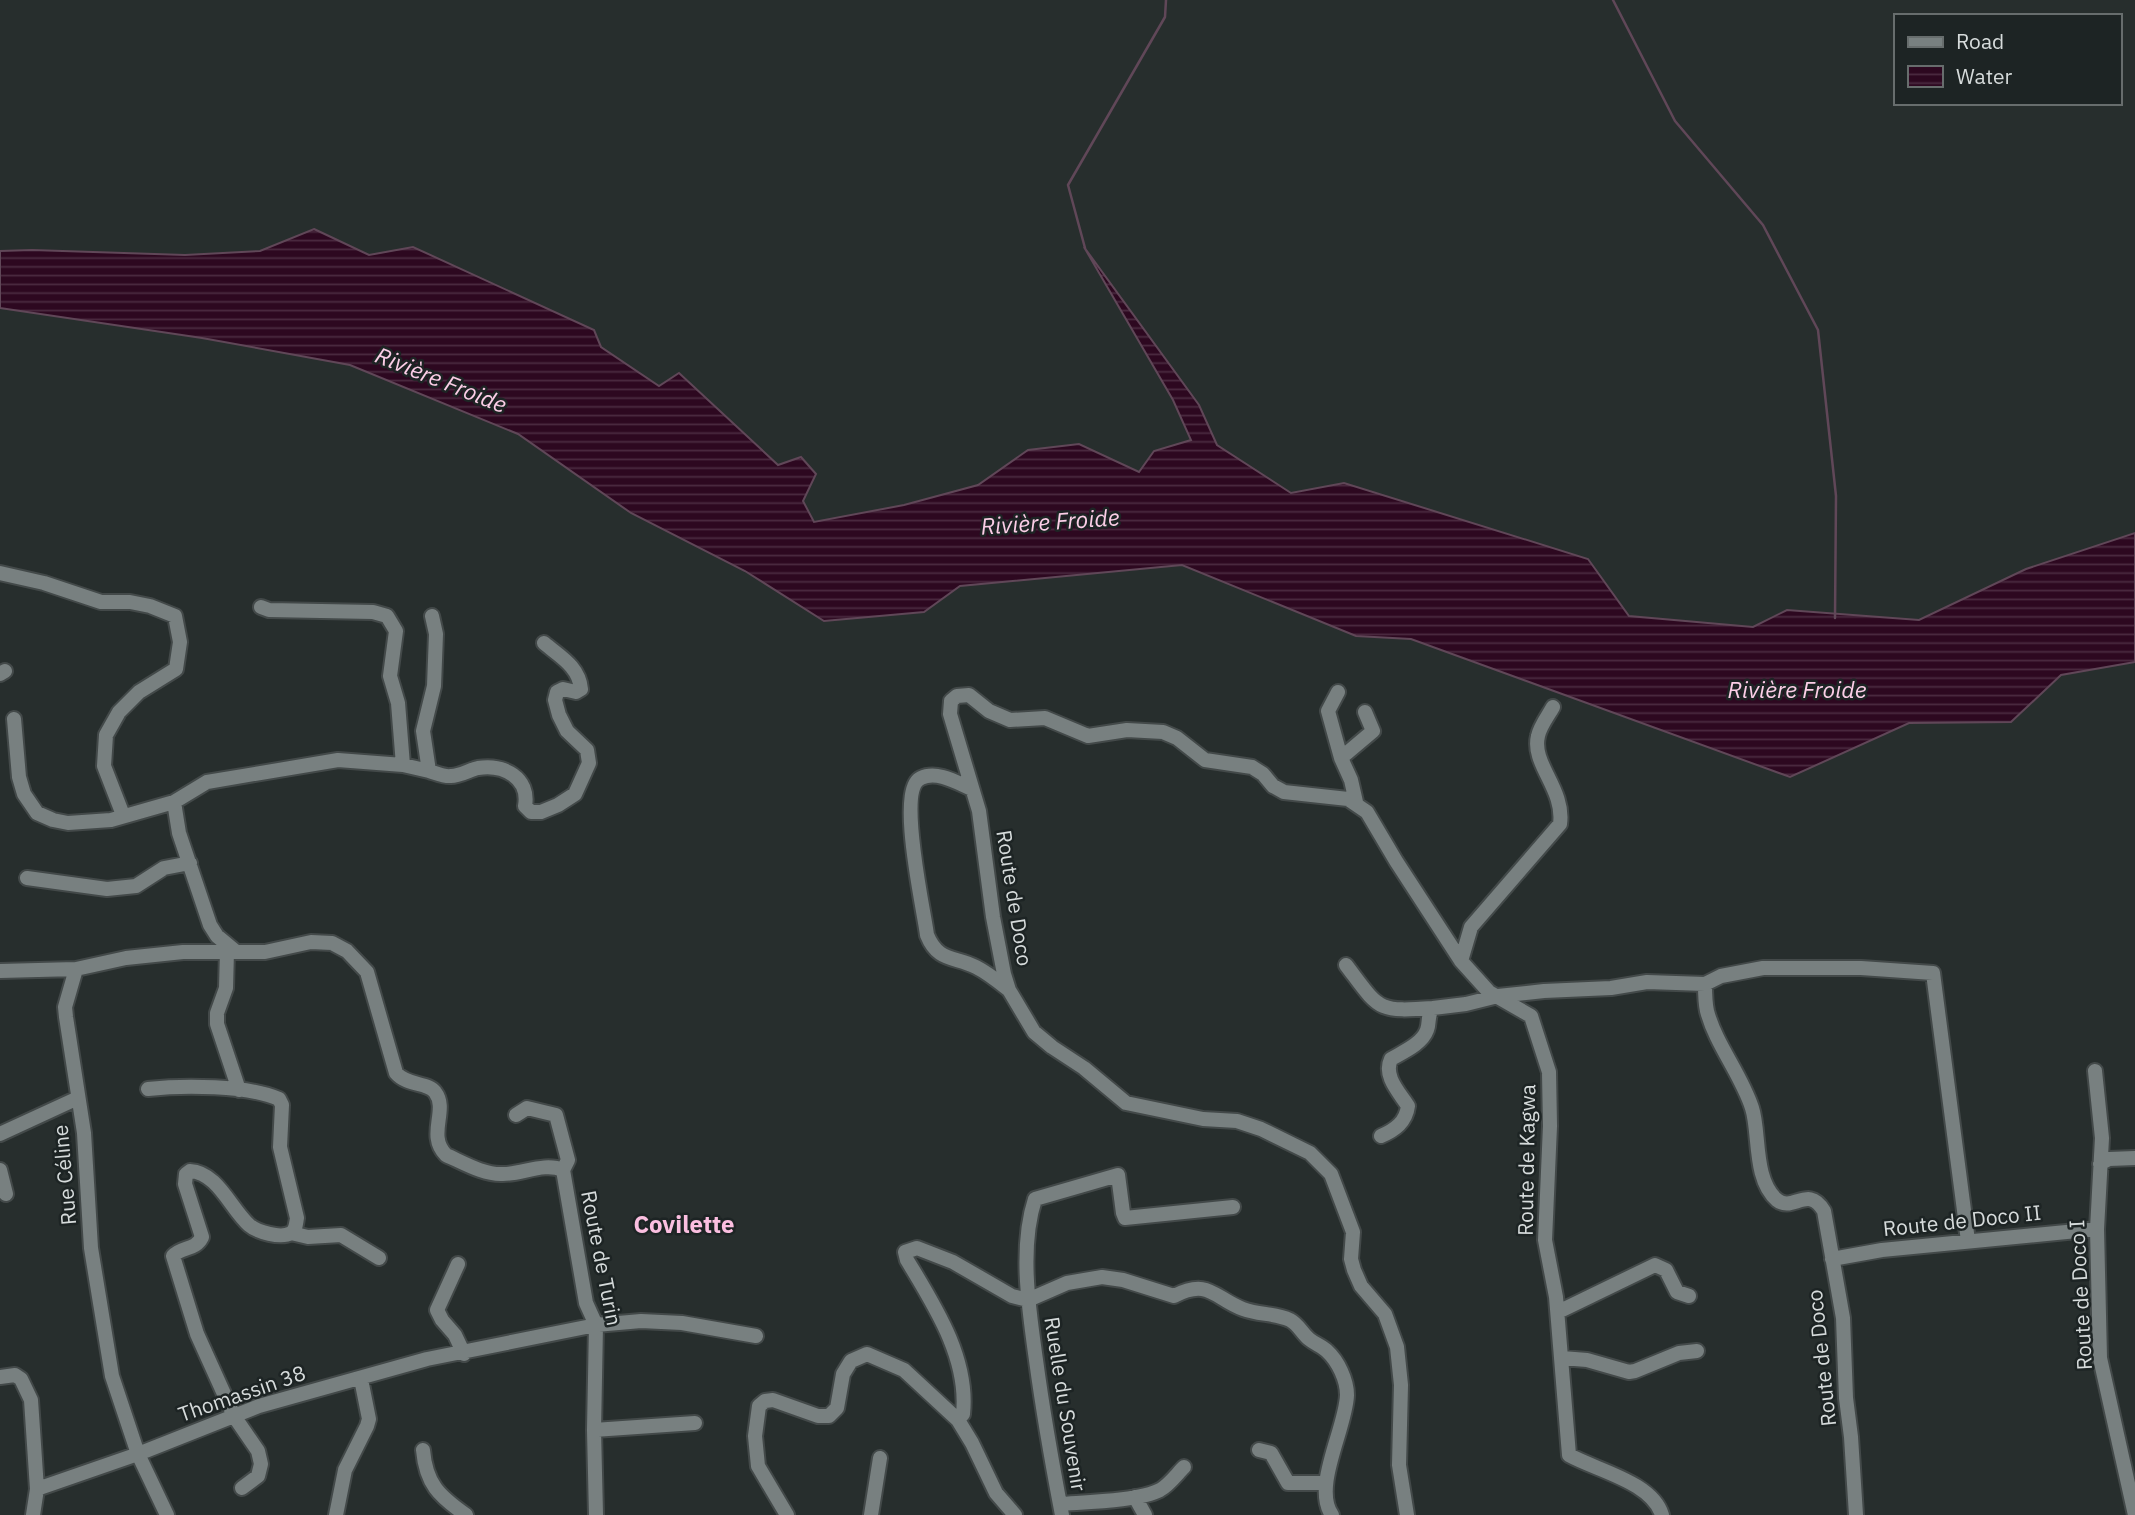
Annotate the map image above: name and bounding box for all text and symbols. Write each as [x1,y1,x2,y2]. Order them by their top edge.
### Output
legend [1894,14,2121,105]
text: Road [1956,27,2004,55]
text: Water [1956,62,2013,90]
water label: Rivière Froide [371,339,512,419]
water label: Rivière Froide [980,501,1121,541]
water label: Rivière Froide [1728,674,1867,704]
street label: Route de Doco [990,828,1040,968]
street label: Route de Kagwa [1511,1084,1541,1236]
street label: Rue Céline [46,1124,82,1227]
street label: Route de Turin [575,1188,629,1328]
street label: Route de Doco II [1881,1198,2042,1242]
district label: Covilette [633,1208,735,1240]
street label: Route de Doco I [2062,1219,2098,1371]
street label: Route de Doco [1800,1288,1842,1428]
street label: Ruelle du Souvenir [1038,1315,1094,1493]
street label: Thomassin 38 [174,1358,309,1428]

